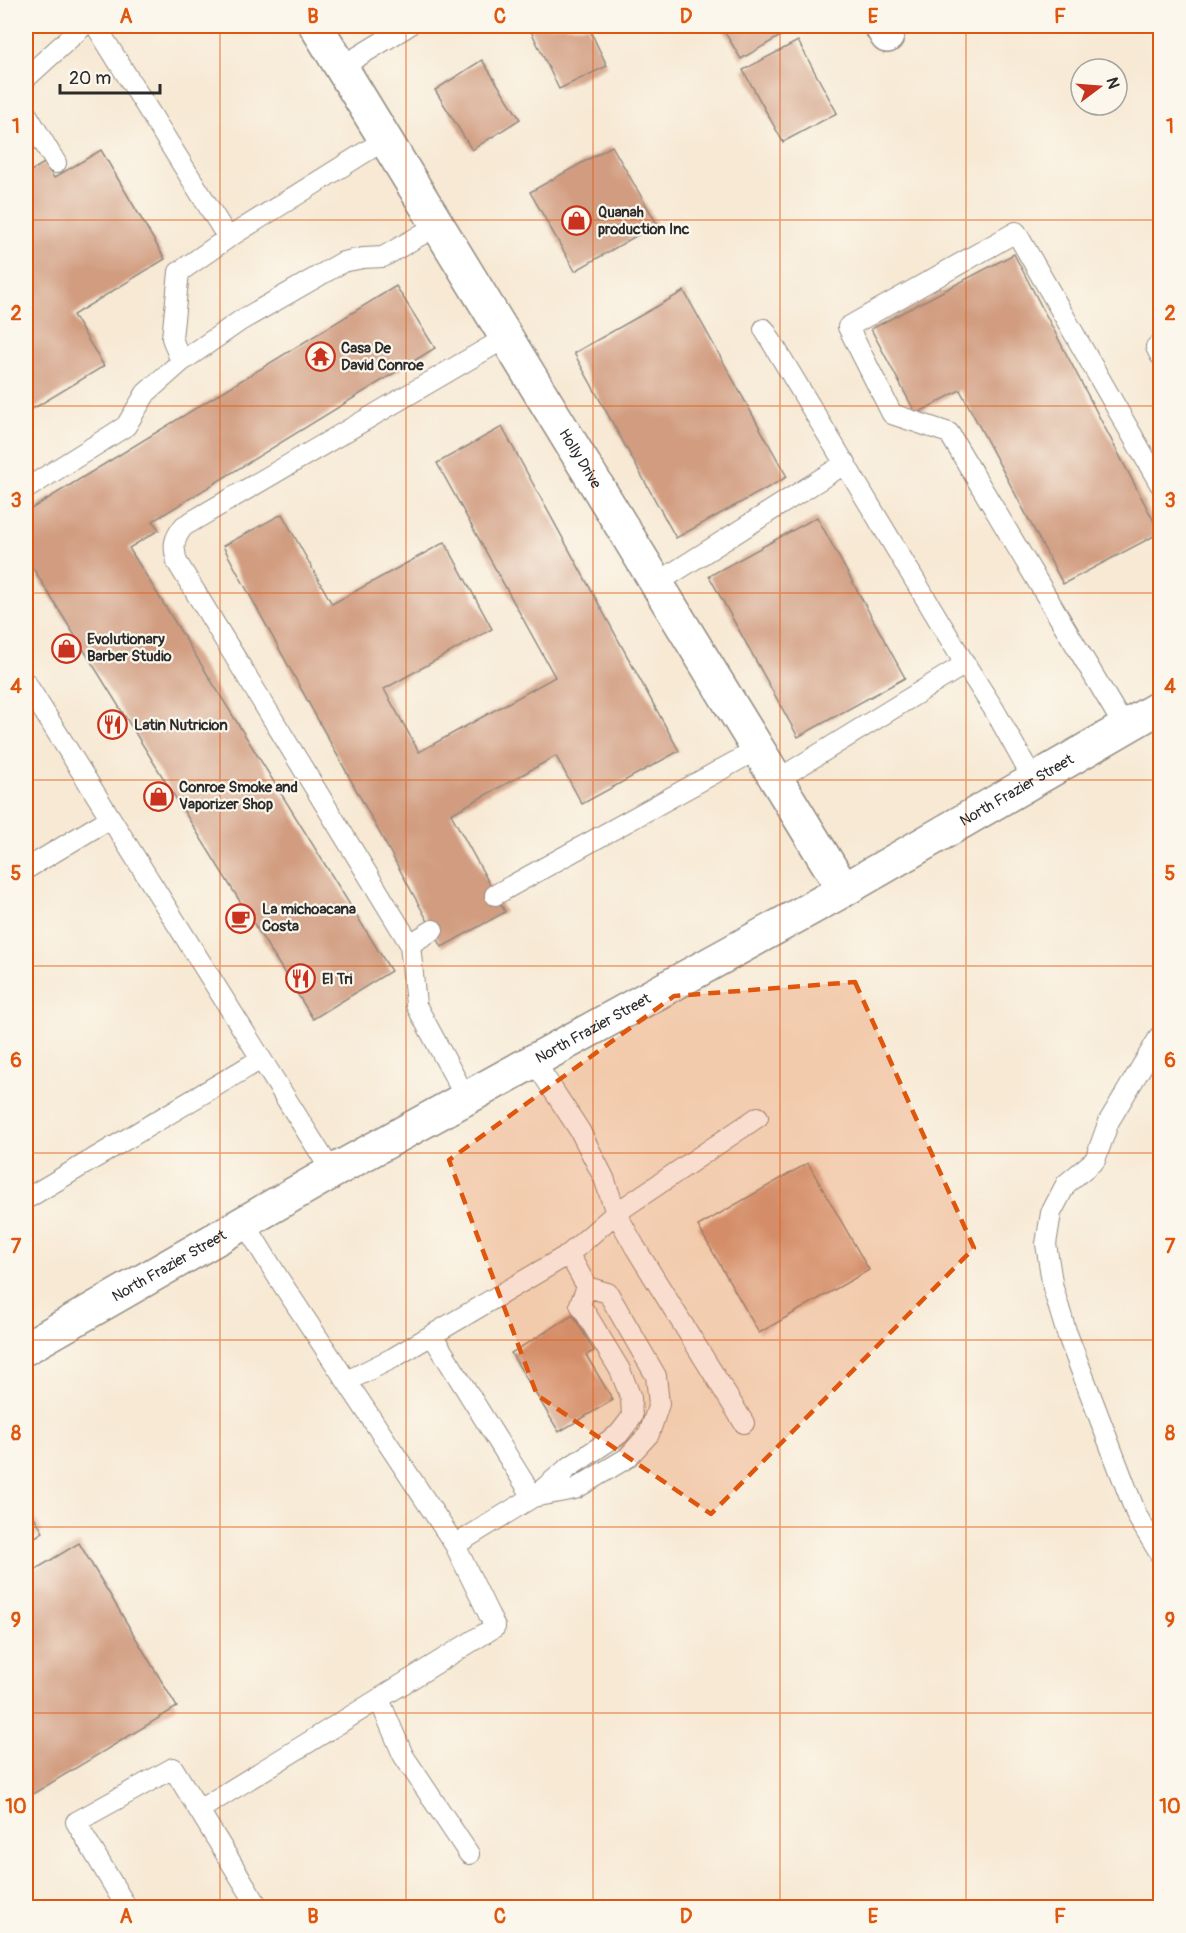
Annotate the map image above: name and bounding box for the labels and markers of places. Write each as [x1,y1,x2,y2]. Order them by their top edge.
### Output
place label: Quanah production Inc [598,203,690,239]
shop icon: Quanah production Inc [561,205,593,237]
place label: Casa De David Conroe [341,339,424,375]
temple icon: Casa De David Conroe [304,341,336,373]
place label: Evolutionary Barber Studio [87,630,172,666]
shop icon: Evolutionary Barber Studio [50,632,82,664]
restaurant icon: Latin Nutricion [97,709,129,741]
place label: Latin Nutricion [134,716,228,735]
place label: Conroe Smoke and Vaporizer Shop [179,778,298,814]
shop icon: Conroe Smoke and Vaporizer Shop [142,780,174,812]
place label: La michoacana Costa [262,900,356,936]
cafe icon: La michoacana Costa [225,902,257,934]
restaurant icon: El Tri [285,963,317,995]
place label: El Tri [322,970,353,989]

